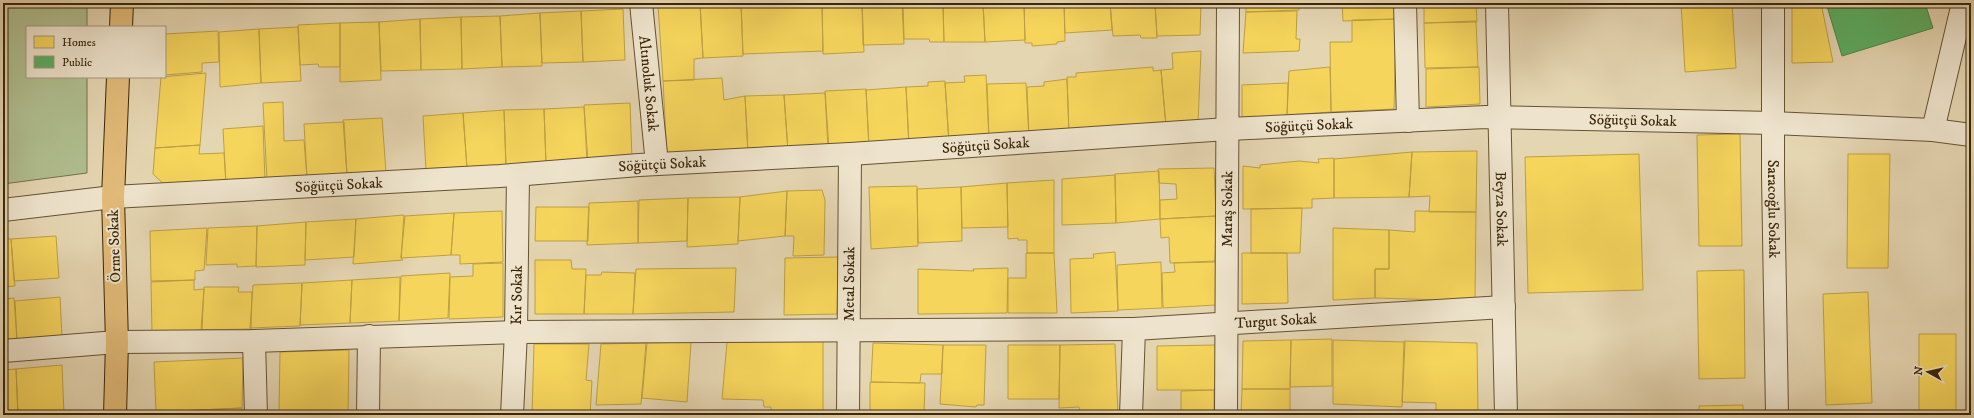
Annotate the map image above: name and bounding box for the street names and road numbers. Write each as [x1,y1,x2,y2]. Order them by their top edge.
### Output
street label: Altınoluk Sokak [634,35,663,133]
street label: Söğütçü Sokak [1589,110,1677,131]
street label: Söğütçü Sokak [1265,114,1354,137]
street label: Söğütçü Sokak [941,133,1031,158]
street label: Söğütçü Sokak [618,152,707,177]
street label: Saracoğlu Sokak [1763,160,1783,259]
street label: Maraş Sokak [1218,170,1237,247]
street label: Beyza Sokak [1491,171,1511,247]
street label: Söğütçü Sokak [295,173,384,197]
street label: Örme Sokak [104,209,125,283]
street label: Metal Sokak [840,246,859,322]
street label: Kır Sokak [507,265,527,325]
street label: Turgut Sokak [1234,309,1318,333]

